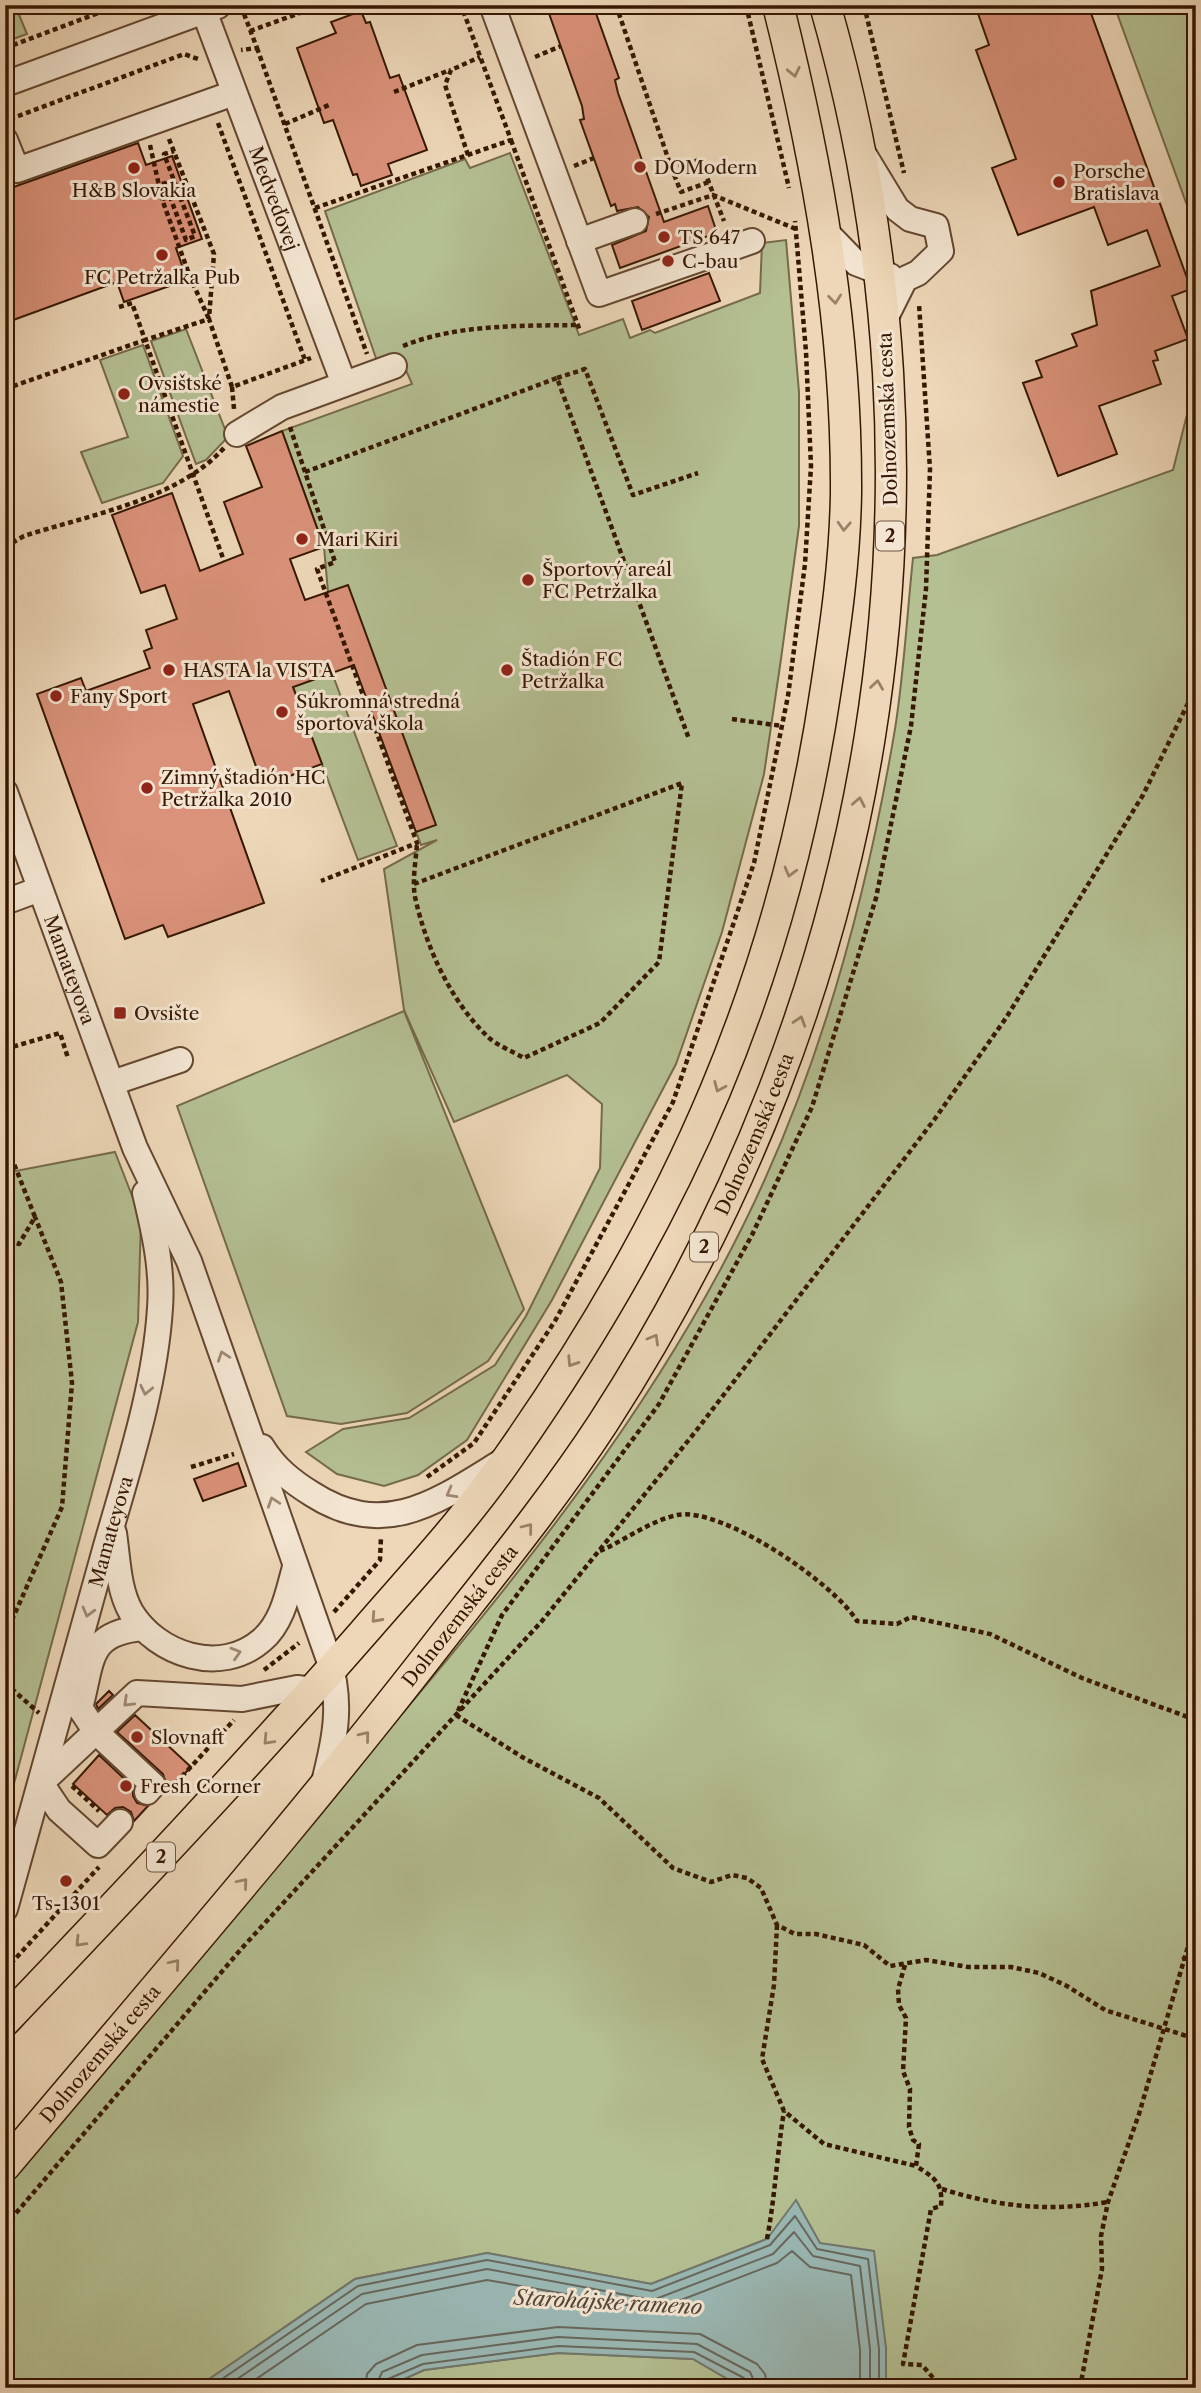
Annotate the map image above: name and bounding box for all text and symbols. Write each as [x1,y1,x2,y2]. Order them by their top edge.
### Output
one-way arrow [786,66,801,78]
street label: Medveďovej [244,143,304,254]
place label: DOModern [654,156,758,179]
marker: DOModern [632,159,648,175]
marker: H&B Slovakia [126,160,142,176]
place label: Porsche Bratislava [1073,160,1160,205]
marker: Porsche Bratislava [1051,174,1067,190]
place label: H&B Slovakia [72,179,196,202]
place label: TS 647 [678,226,741,249]
marker: TS 647 [656,229,672,245]
marker: FC Petržalka Pub [154,247,170,263]
place label: C-bau [682,250,739,273]
marker: C-bau [660,253,676,269]
place label: FC Petržalka Pub [84,266,240,289]
one-way arrow [827,294,842,305]
street label: Dolnozemská cesta [873,332,903,506]
place label: Ovsištské námestie [138,372,222,417]
marker: Ovsištské námestie [116,386,132,402]
one-way arrow [837,521,852,532]
road number: 2 [876,522,904,550]
place label: Mari Kiri [316,528,398,551]
marker: Mari Kiri [294,531,310,547]
place label: Športový areál FC Petržalka [542,557,672,603]
marker: Športový areál FC Petržalka [520,572,536,588]
place label: Štadión FC Petržalka [521,647,622,693]
place label: HASTA la VISTA [183,659,336,682]
marker: HASTA la VISTA [161,662,177,678]
marker: Štadión FC Petržalka [499,662,515,678]
one-way arrow [869,679,884,691]
place label: Fany Sport [70,685,168,708]
marker: Fany Sport [48,688,64,704]
place label: Súkromná stredná športová škola [296,690,460,735]
marker: Súkromná stredná športová škola [274,704,290,720]
place label: Zimný štadión HC Petržalka 2010 [161,766,325,811]
marker: Zimný štadión HC Petržalka 2010 [139,780,155,796]
one-way arrow [851,796,866,808]
one-way arrow [784,866,799,878]
street label: Mamateyova [39,912,100,1027]
place label: Ovsište [134,1002,199,1025]
marker: Ovsište [112,1005,128,1021]
one-way arrow [792,1016,806,1028]
street label: Dolnozemská cesta [710,1050,798,1219]
one-way arrow [713,1080,727,1093]
road number: 2 [690,1232,718,1262]
one-way arrow [646,1333,659,1346]
one-way arrow [217,1350,231,1362]
one-way arrow [567,1354,580,1367]
one-way arrow [140,1384,155,1396]
street label: Mamateyova [84,1473,137,1590]
one-way arrow [445,1485,458,1498]
one-way arrow [267,1497,281,1509]
one-way arrow [519,1523,532,1536]
street label: Dolnozemská cesta [397,1540,522,1691]
one-way arrow [82,1605,97,1617]
one-way arrow [372,1610,384,1623]
one-way arrow [230,1646,242,1661]
one-way arrow [123,1693,136,1706]
place label: Slovnaft [151,1726,224,1749]
marker: Slovnaft [129,1729,145,1745]
one-way arrow [264,1732,276,1745]
one-way arrow [356,1732,369,1744]
place label: Fresh Corner [140,1775,261,1798]
marker: Fresh Corner [118,1778,134,1794]
road number: 2 [147,1842,175,1871]
marker: Ts-1301 [58,1873,74,1889]
one-way arrow [235,1879,247,1892]
place label: Ts-1301 [32,1892,100,1915]
one-way arrow [75,1934,88,1947]
one-way arrow [167,1959,179,1972]
street label: Dolnozemská cesta [35,1980,165,2127]
water label: Starohájske rameno [511,2284,703,2319]

